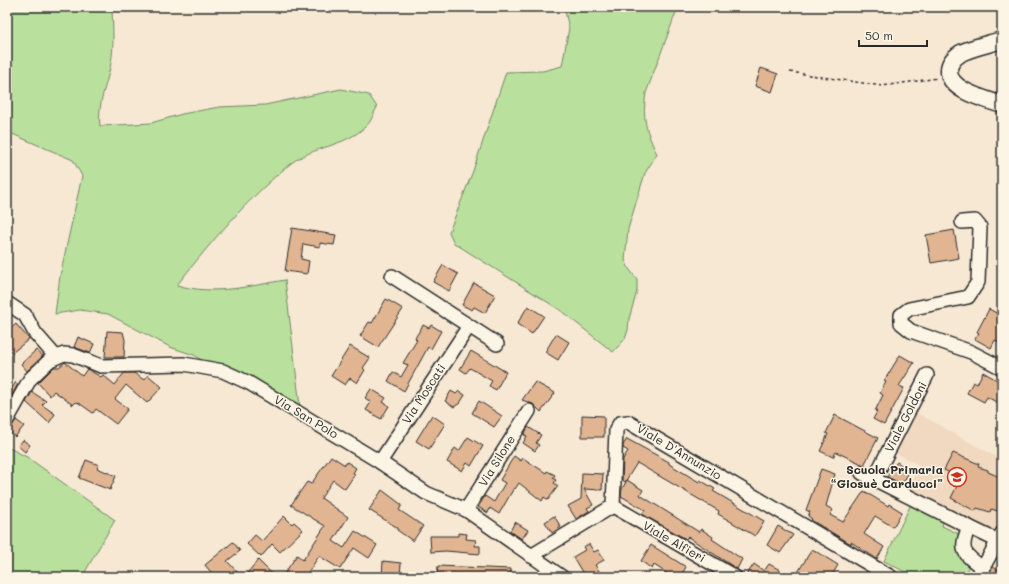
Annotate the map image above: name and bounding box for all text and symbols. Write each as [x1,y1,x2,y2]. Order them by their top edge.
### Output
scale bar [859,22,927,48]
text: 50 m [865,27,893,43]
street label: Via Moscati [398,360,449,427]
street label: Viale Goldoni [880,379,930,455]
street label: Via San Polo [272,391,342,442]
street label: Viale D'Annunzio [634,419,725,483]
street label: Via Silone [474,432,518,489]
place label: Scuola Primaria “Giosuè Carducci” [831,461,943,491]
school or university icon: Scuola Primaria “Giosuè Carducci” [946,466,968,488]
street label: Viale Alfieri [640,517,709,566]

